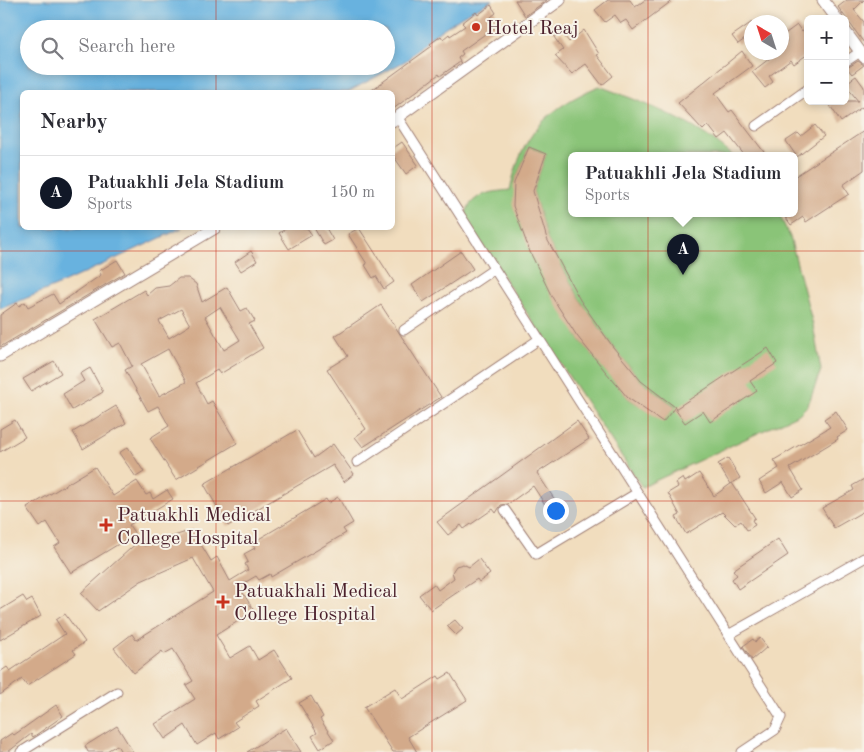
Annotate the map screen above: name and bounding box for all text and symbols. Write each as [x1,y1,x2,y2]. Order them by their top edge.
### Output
north arrow [744,15,789,60]
map controls [804,15,849,105]
button: + [804,15,849,60]
place label: Hotel Reaj [486,19,579,39]
search box [20,20,395,75]
marker: Hotel Reaj [470,21,482,33]
icon: search [38,34,66,62]
text: Search here [78,38,175,57]
button: − [804,60,849,105]
text: Nearby [40,112,108,133]
popup [568,152,798,217]
text: Patuakhli Jela Stadium [584,165,782,184]
text: Patuakhli Jela Stadium [87,174,284,193]
text: A [50,185,62,201]
text: 150 m [330,185,375,201]
text: Sports [584,188,630,204]
text: Sports [87,197,132,213]
pin: A [667,234,699,275]
your location [543,498,569,524]
place label: Patuakhli Medical College Hospital [117,506,271,549]
marker: Patuakhli Medical College Hospital [99,518,113,532]
place label: Patuakhali Medical College Hospital [234,582,398,625]
marker: Patuakhali Medical College Hospital [216,595,230,609]

